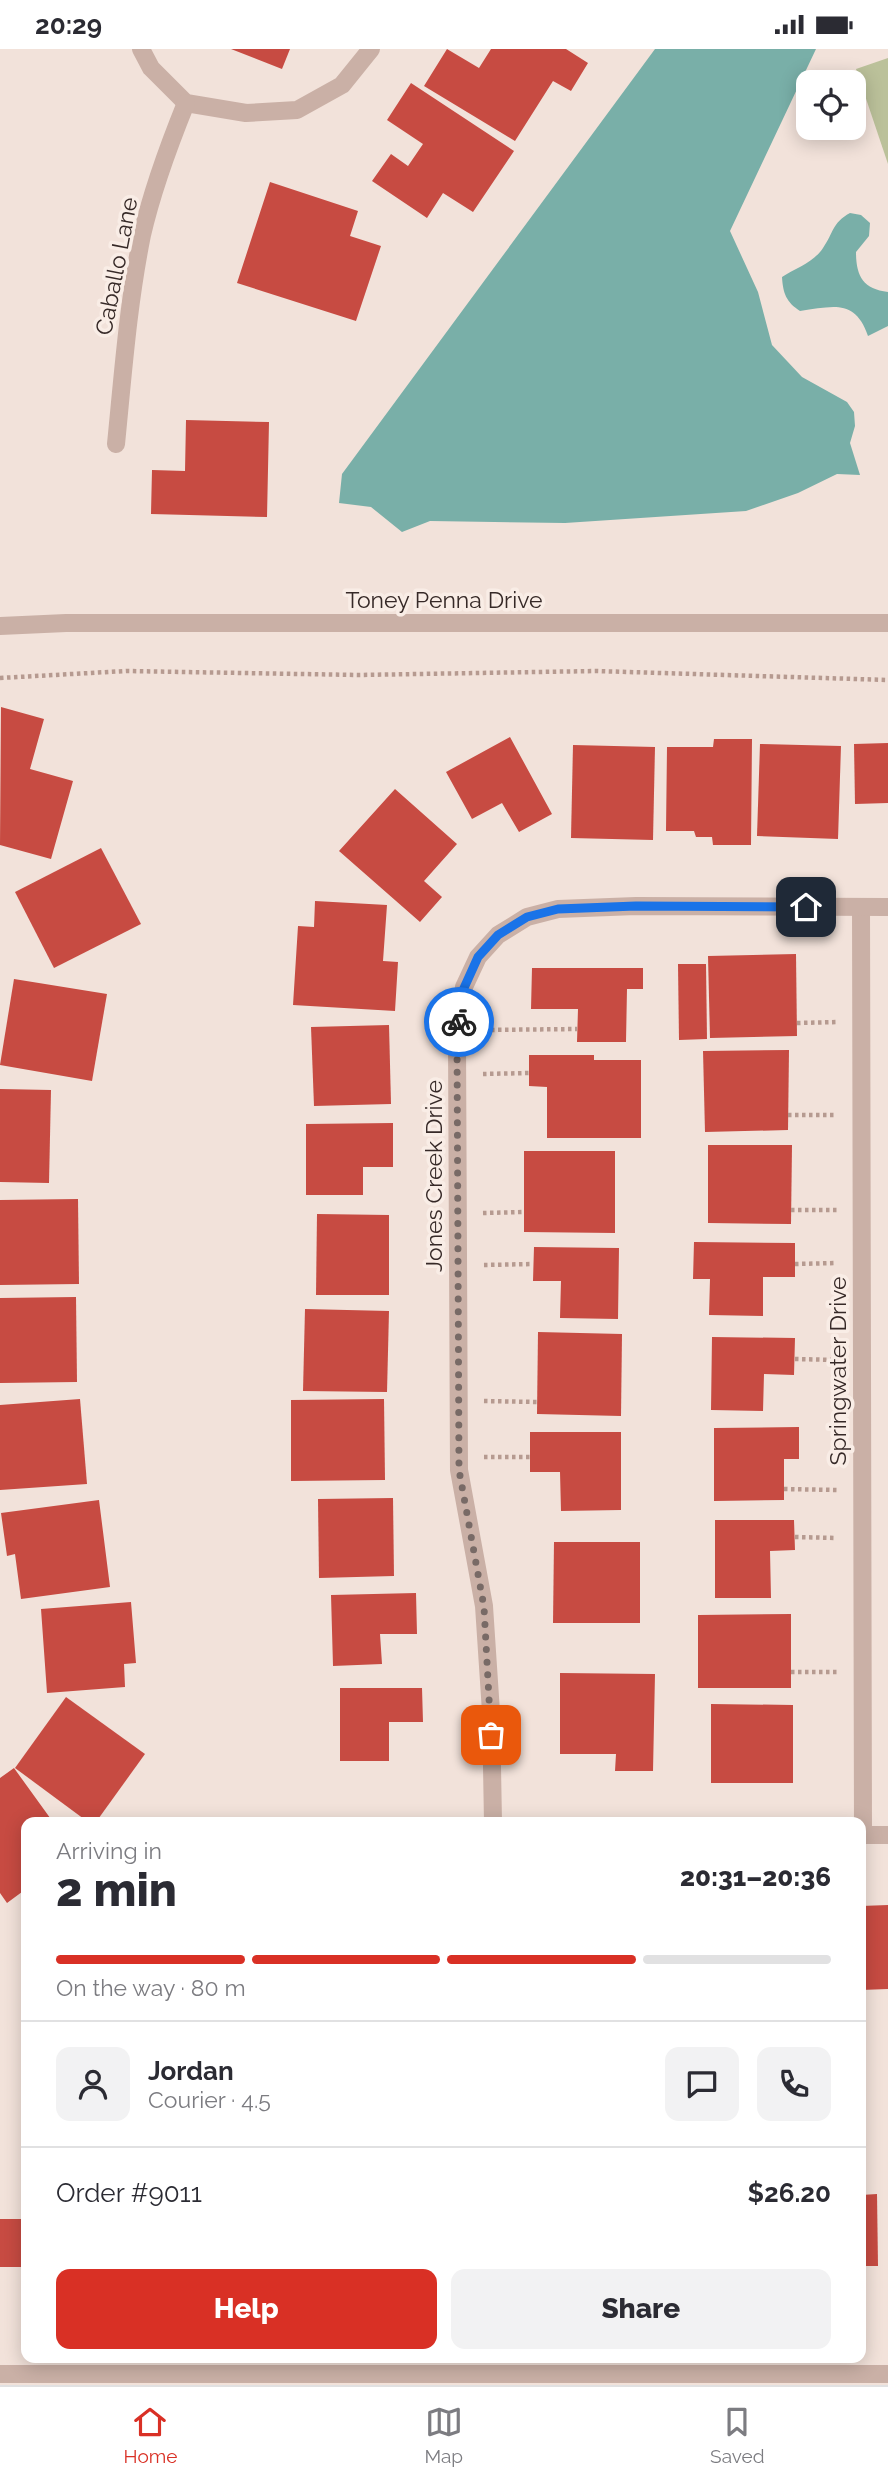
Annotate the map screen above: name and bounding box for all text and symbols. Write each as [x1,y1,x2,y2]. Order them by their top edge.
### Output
text: 20:29 [35,10,102,40]
map controls [796,70,866,140]
button: locate [796,70,866,140]
street label: Caballo Lane [89,195,143,337]
street label: Toney Penna Drive [345,586,543,613]
pin [776,877,836,937]
icon: home [787,888,825,926]
courier [424,987,494,1057]
icon: bike [440,1003,478,1041]
street label: Jones Creek Drive [420,1080,447,1272]
street label: Springwater Drive [824,1277,851,1466]
pin [461,1705,521,1765]
icon: bag [472,1716,510,1754]
text: Arriving in [56,1837,162,1864]
text: 20:31–20:36 [680,1862,831,1892]
text: 2 min [56,1863,177,1917]
text: On the way · 80 m [56,1974,246,2001]
button: person [56,2047,130,2121]
button: chat [665,2047,739,2121]
button: phone [757,2047,831,2121]
text: Jordan [148,2056,234,2086]
text: Courier · 4.5 [148,2086,271,2113]
text: Order #9011 [56,2178,202,2208]
text: $26.20 [748,2178,831,2208]
button: Help [56,2269,437,2349]
button: Share [451,2269,831,2349]
tab: Home [124,2403,177,2467]
tab: Map [424,2403,463,2467]
tab: Saved [710,2403,764,2467]

